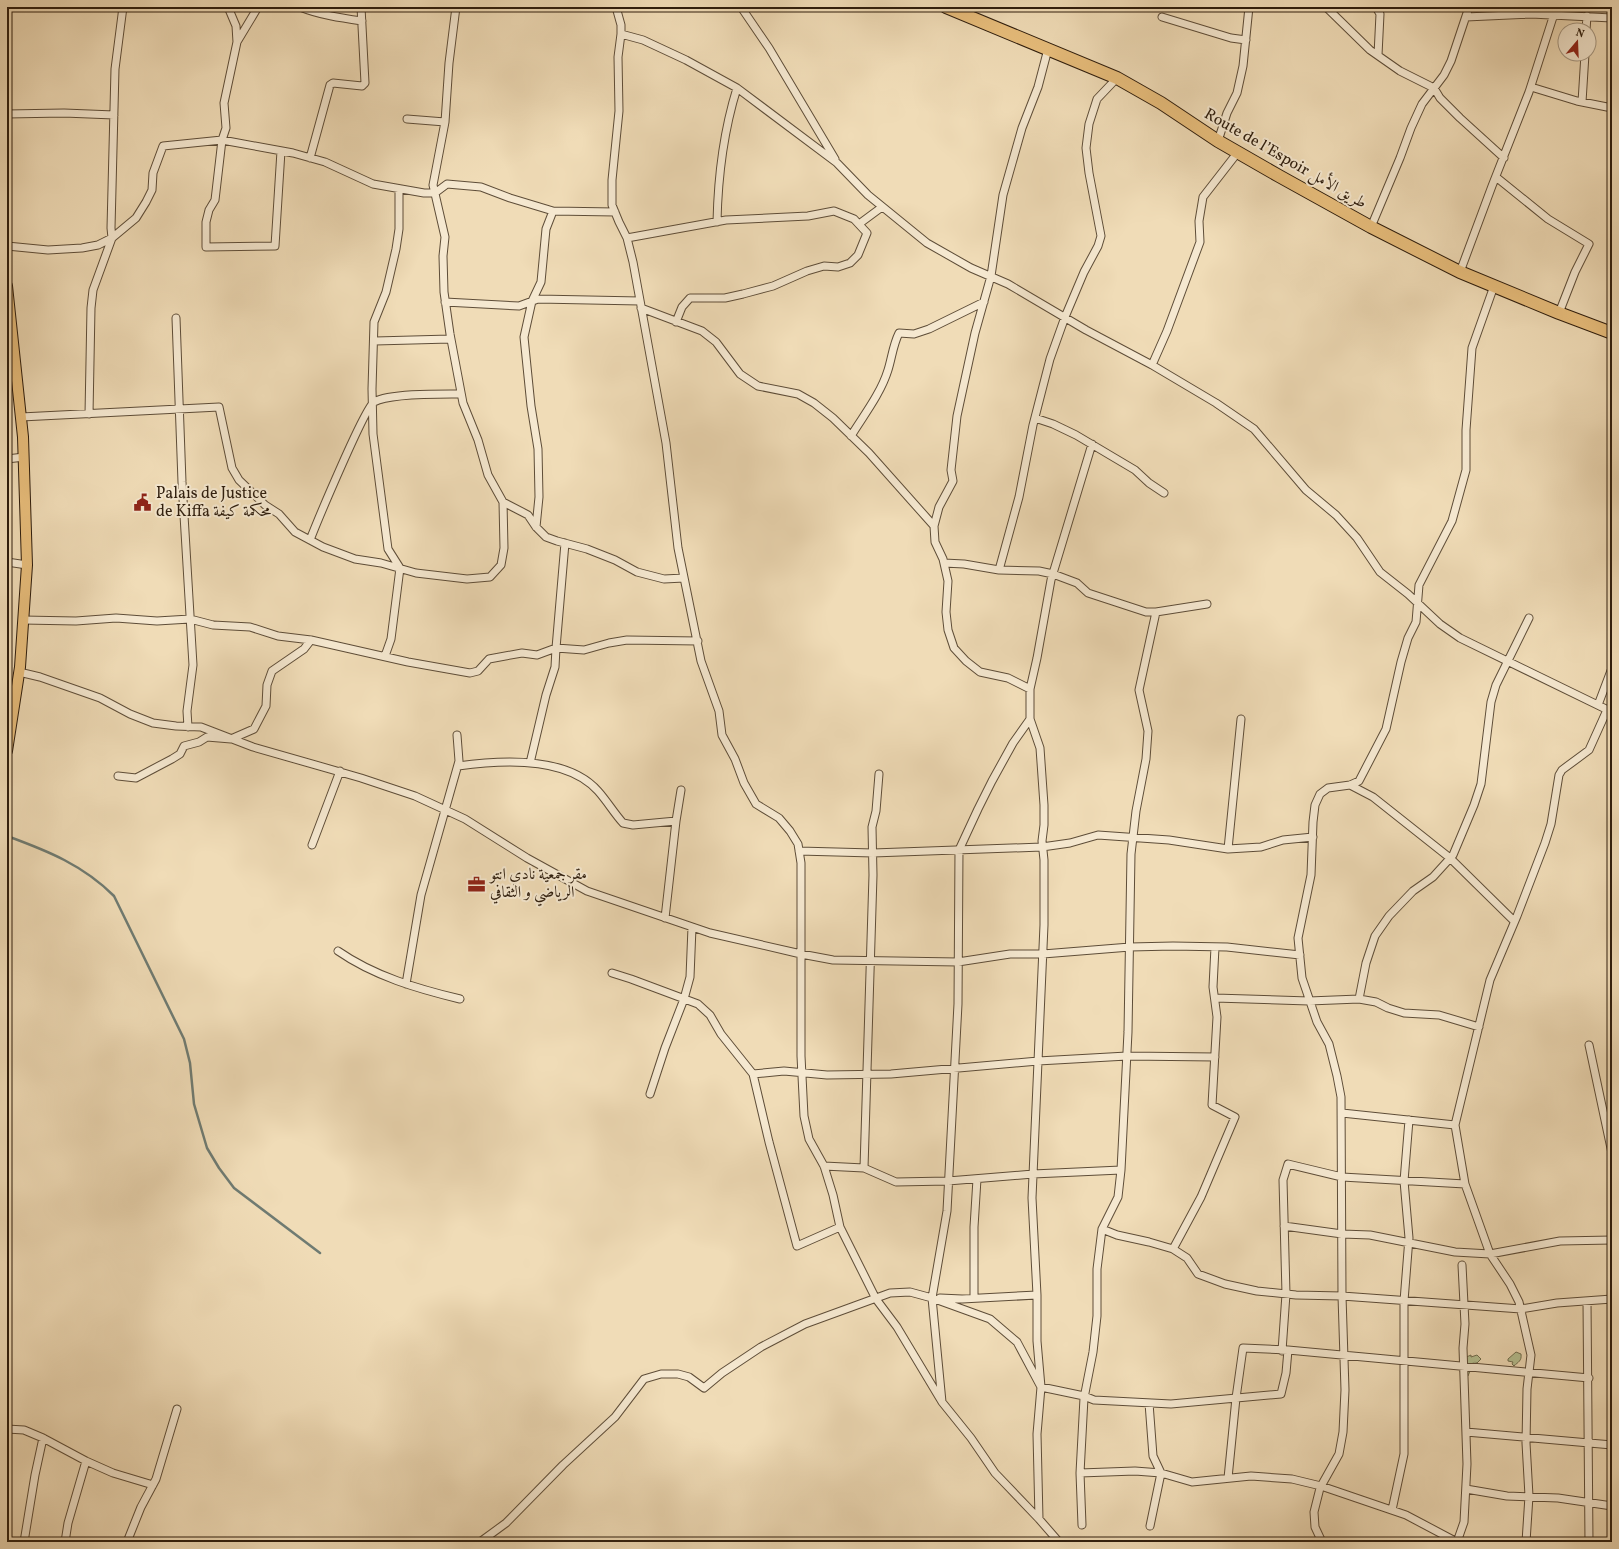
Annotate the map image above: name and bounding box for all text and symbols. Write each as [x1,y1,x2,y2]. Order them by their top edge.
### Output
north arrow [1557,22,1597,62]
text: N [1574,26,1586,42]
street label: Route de l’Espoir طريق الأمل [1200,102,1371,215]
place label: Palais de Justice de Kiffa محكمة كيفة [156,483,272,523]
public building icon: Palais de Justice de Kiffa محكمة كيفة [133,493,153,513]
place label: مقر جمعية نادي انتو الرياضي و الثقافي [488,864,587,907]
office icon: مقر جمعية نادي انتو الرياضي و الثقافي [467,874,487,894]

